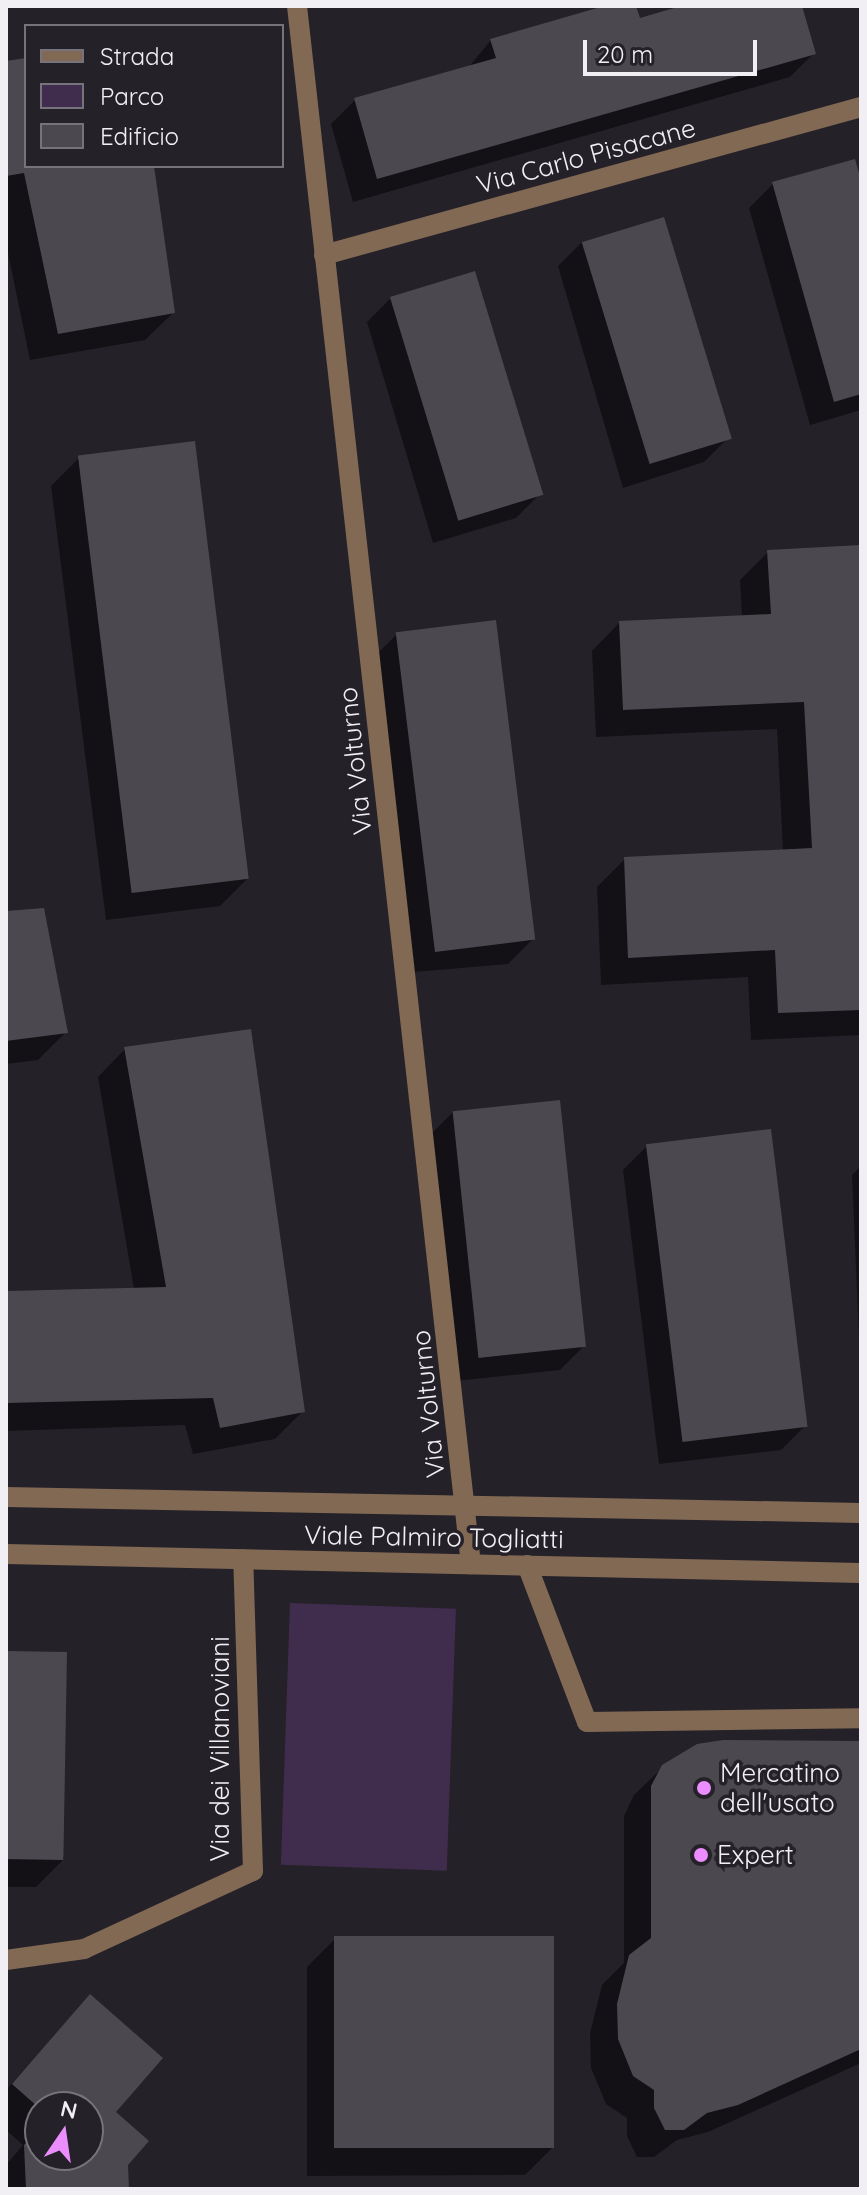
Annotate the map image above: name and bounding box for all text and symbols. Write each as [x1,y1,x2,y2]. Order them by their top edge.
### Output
legend [24,24,284,168]
scale bar [587,24,761,74]
text: 20 m [597,39,653,69]
text: Strada [100,41,174,71]
text: Parco [100,81,164,111]
street label: Via Carlo Pisacane [473,112,699,200]
text: Edificio [100,121,179,151]
street label: Via Volturno [332,686,378,836]
street label: Via Volturno [405,1329,451,1479]
street label: Viale Palmiro Togliatti [304,1519,564,1555]
street label: Via dei Villanoviani [204,1636,236,1862]
place label: Mercatino dell'usato [720,1757,840,1818]
marker: Mercatino dell'usato [695,1779,713,1797]
place label: Expert [717,1839,794,1871]
marker: Expert [692,1846,710,1864]
north arrow [24,2091,104,2171]
text: N [58,2094,80,2125]

